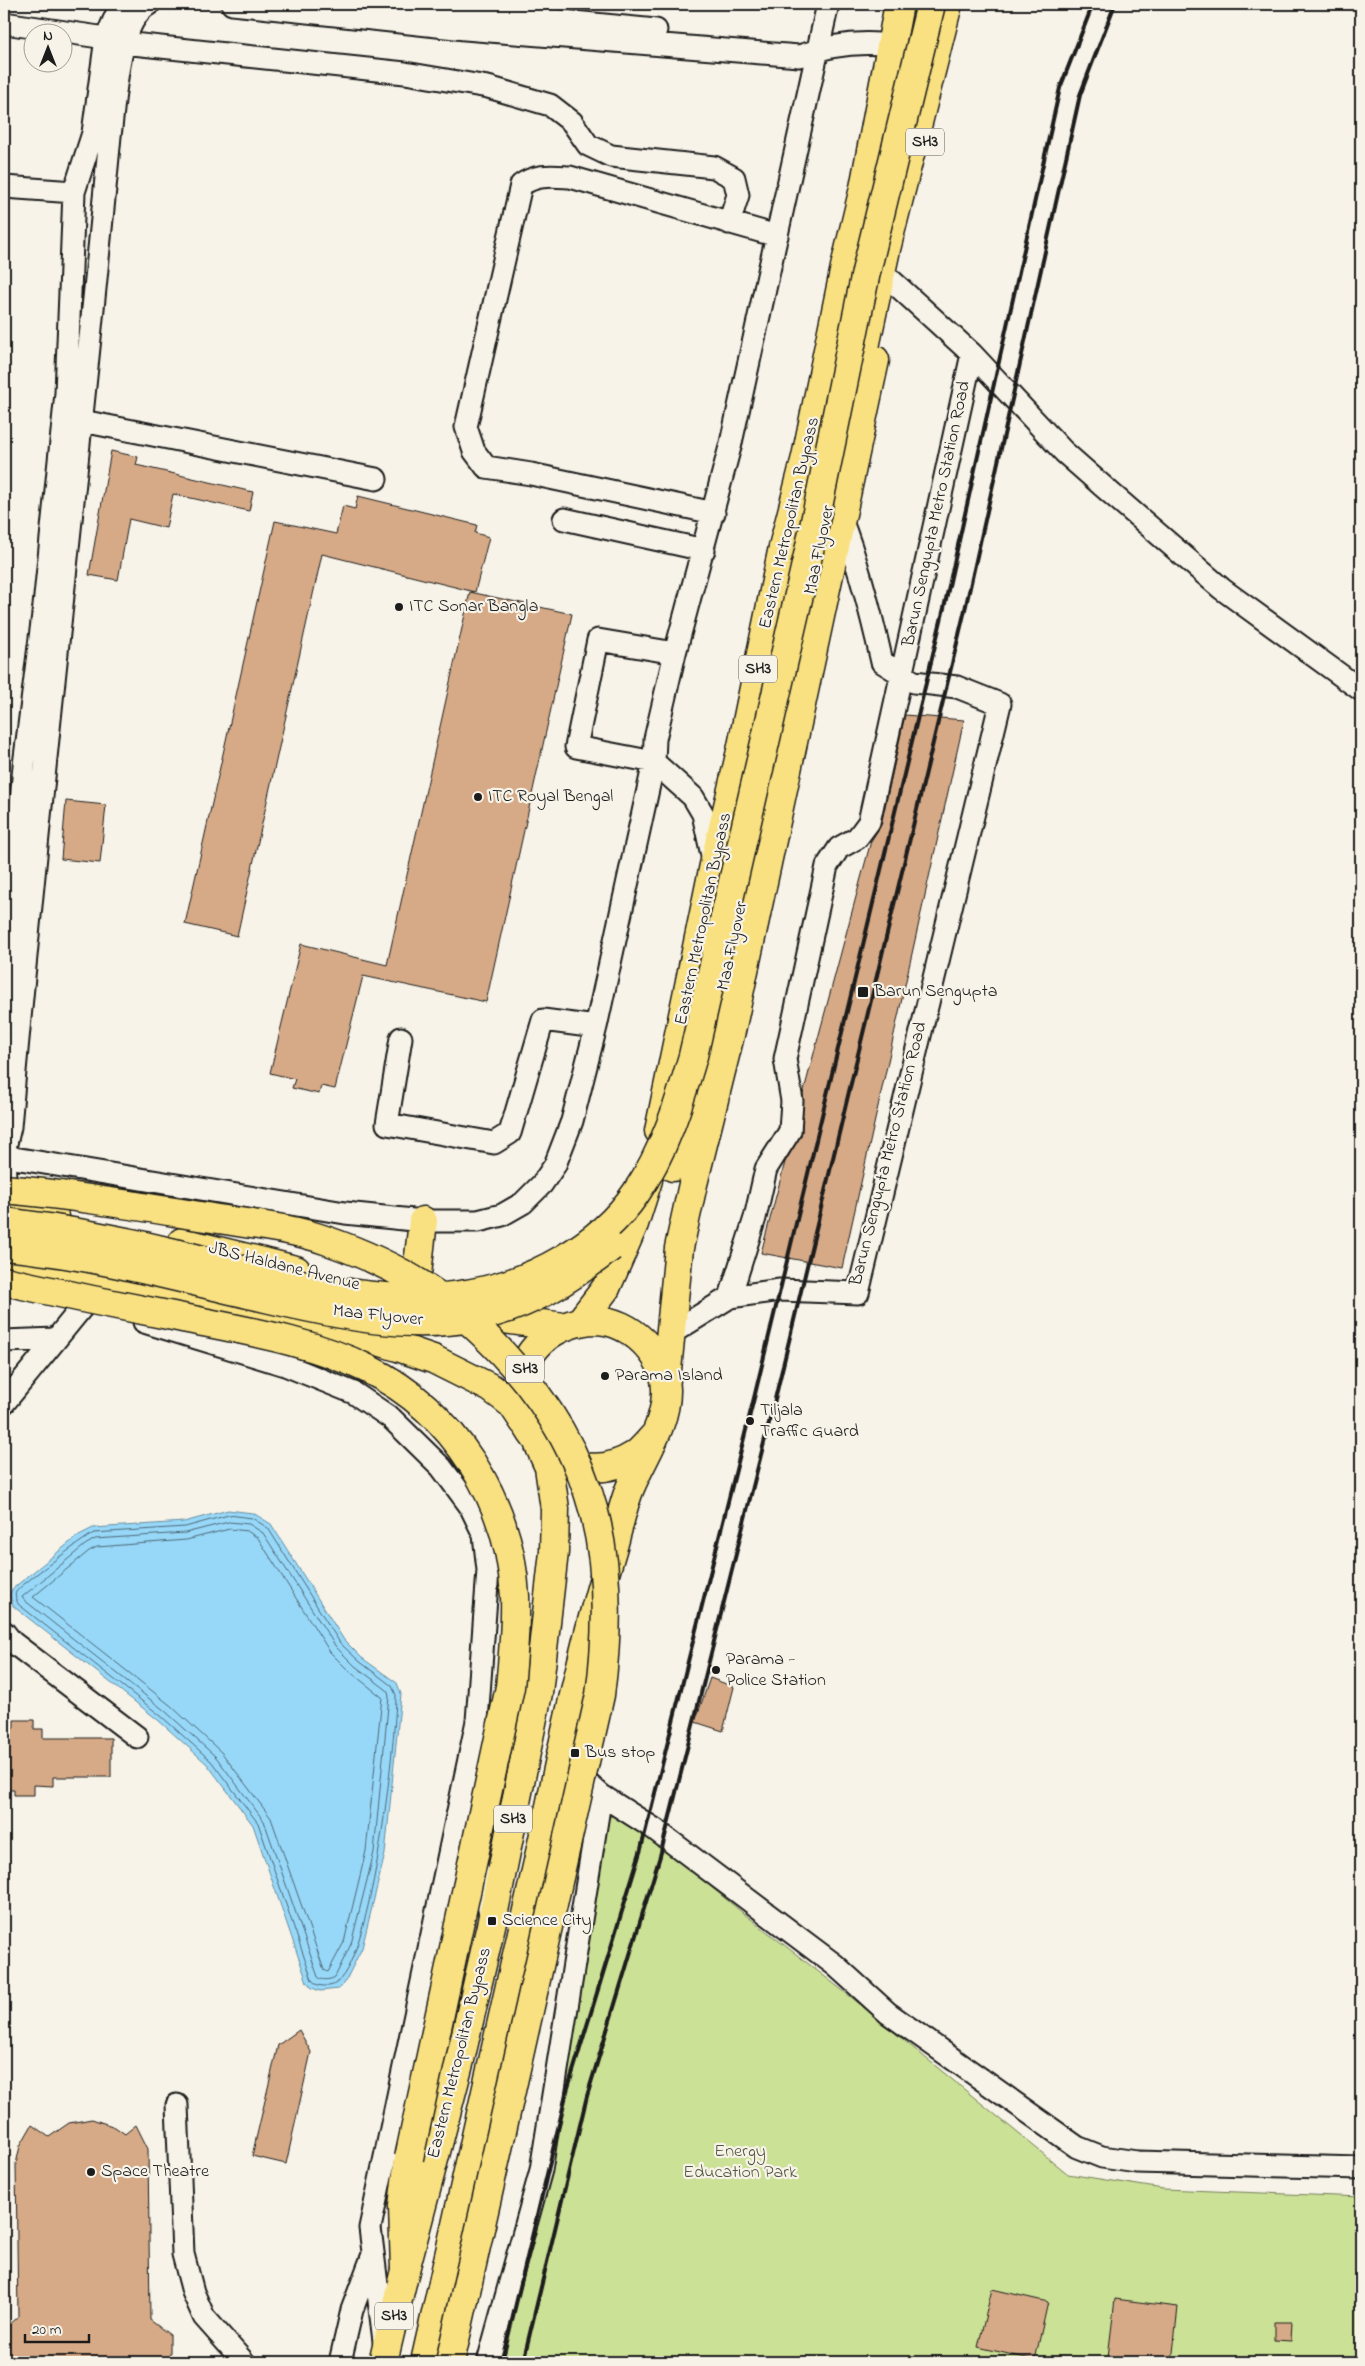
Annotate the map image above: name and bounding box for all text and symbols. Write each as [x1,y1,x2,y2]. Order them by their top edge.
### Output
north arrow [22,22,72,72]
text: N [43,26,53,47]
road number: SH3 [906,128,944,156]
street label: Barun Sengupta Metro Station Road [896,379,979,650]
street label: Eastern Metropolitan Bypass [753,414,827,632]
street label: Maa Flyover [798,503,842,597]
place label: ITC Sonar Bangla [409,594,538,621]
marker: ITC Sonar Bangla [393,601,405,613]
road number: SH3 [739,656,777,682]
place label: ITC Royal Bengal [488,784,613,811]
marker: ITC Royal Bengal [472,791,484,803]
street label: Eastern Metropolitan Bypass [669,810,739,1028]
street label: Maa Flyover [711,899,755,993]
place label: Barun Sengupta [873,979,997,1006]
marker: Barun Sengupta [856,985,870,999]
street label: Barun Sengupta Metro Station Road [843,1019,935,1290]
street label: JBS Haldane Avenue [206,1236,363,1299]
street label: Maa Flyover [332,1298,425,1334]
road number: SH3 [506,1356,544,1382]
place label: Parama Island [615,1363,723,1389]
marker: Parama Island [599,1370,611,1382]
place label: Tiljala Traffic Guard [760,1398,859,1445]
marker: Tiljala Traffic Guard [744,1415,756,1427]
place label: Parama - Police Station [726,1647,826,1694]
marker: Parama - Police Station [710,1664,722,1676]
place label: Bus stop [584,1740,656,1766]
marker: Bus stop [569,1747,581,1759]
road number: SH3 [494,1806,532,1832]
place label: Science City [502,1908,591,1934]
marker: Science City [486,1915,498,1927]
street label: Eastern Metropolitan Bypass [421,1945,499,2161]
park label: Energy Education Park [683,2139,797,2186]
place label: Space Theatre [101,2159,210,2185]
marker: Space Theatre [85,2166,97,2178]
road number: SH3 [375,2302,413,2330]
scale bar [25,2311,89,2343]
text: 20 m [32,2319,62,2341]

